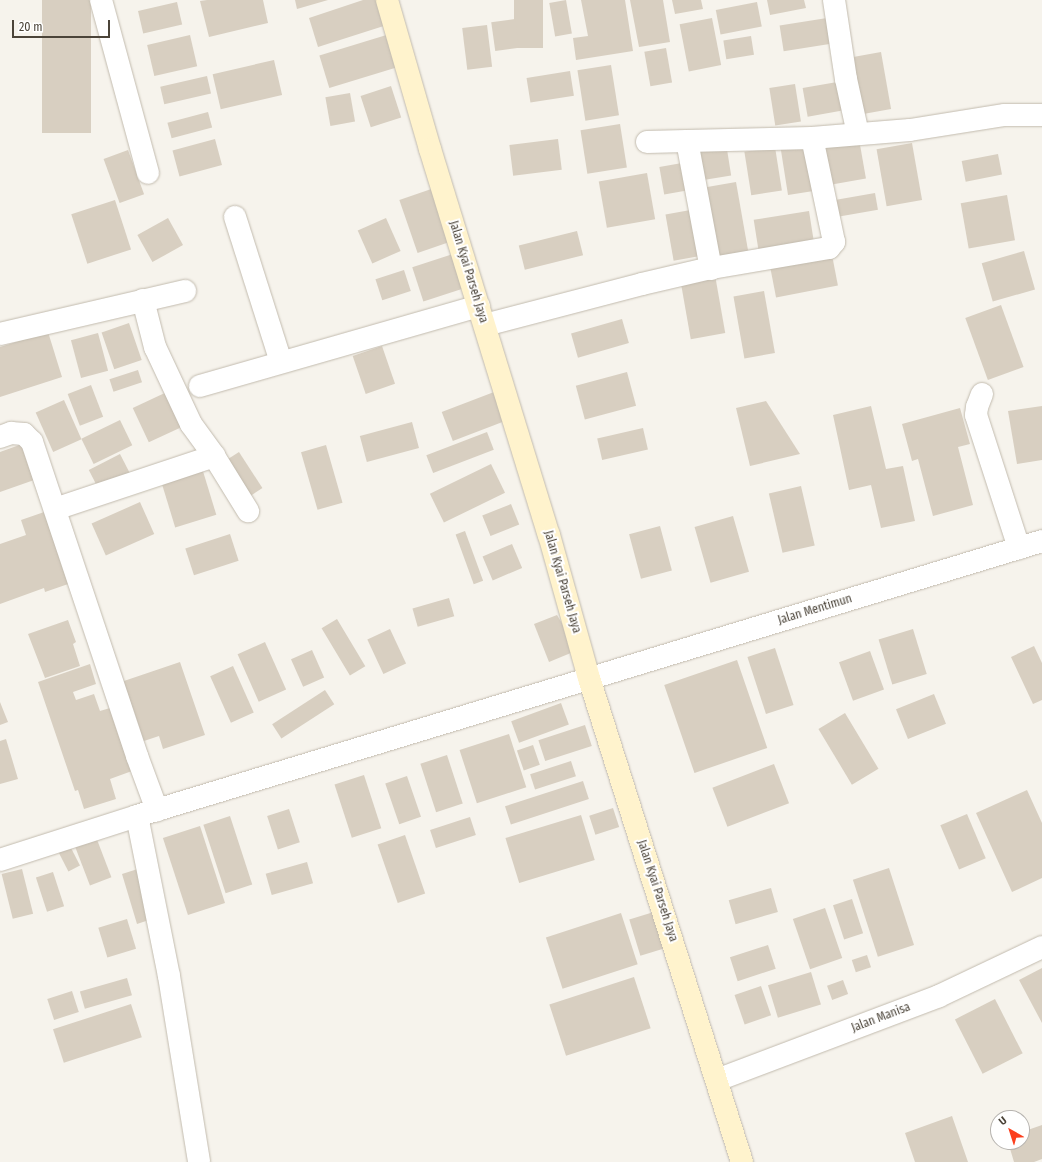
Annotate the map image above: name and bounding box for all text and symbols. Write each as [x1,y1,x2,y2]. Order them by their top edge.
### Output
scale bar [14,12,112,38]
text: 20 m [19,20,43,34]
street label: Jalan Kyai Parseh Jaya [446,219,490,325]
street label: Jalan Kyai Parseh Jaya [540,529,584,635]
street label: Jalan Mentimun [776,592,854,628]
street label: Jalan Kyai Parseh Jaya [634,838,680,944]
street label: Jalan Manisa [850,1000,912,1036]
north arrow [990,1110,1030,1150]
text: U [996,1114,1009,1128]

